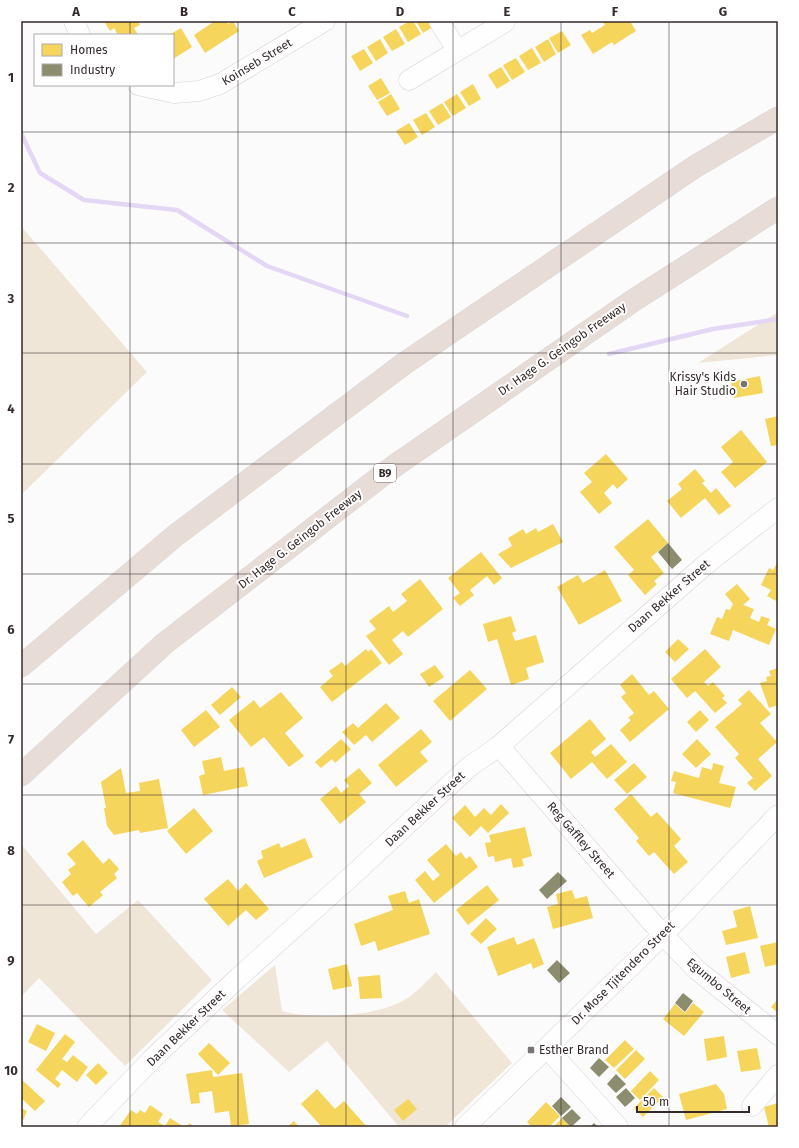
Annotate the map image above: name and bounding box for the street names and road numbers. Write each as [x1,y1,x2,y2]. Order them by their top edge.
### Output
street label: Koinseb Street [219,35,295,88]
street label: Dr. Hage G. Geingob Freeway [495,299,629,399]
road number: B9 [374,464,396,482]
street label: Dr. Hage G. Geingob Freeway [235,486,365,592]
street label: Daan Bekker Street [625,556,713,635]
street label: Daan Bekker Street [382,768,468,849]
street label: Reg Gaffley Street [544,799,618,881]
street label: Dr. Mose Tjitendero Street [568,918,678,1028]
street label: Egumbo Street [684,955,754,1017]
street label: Daan Bekker Street [144,986,229,1069]

